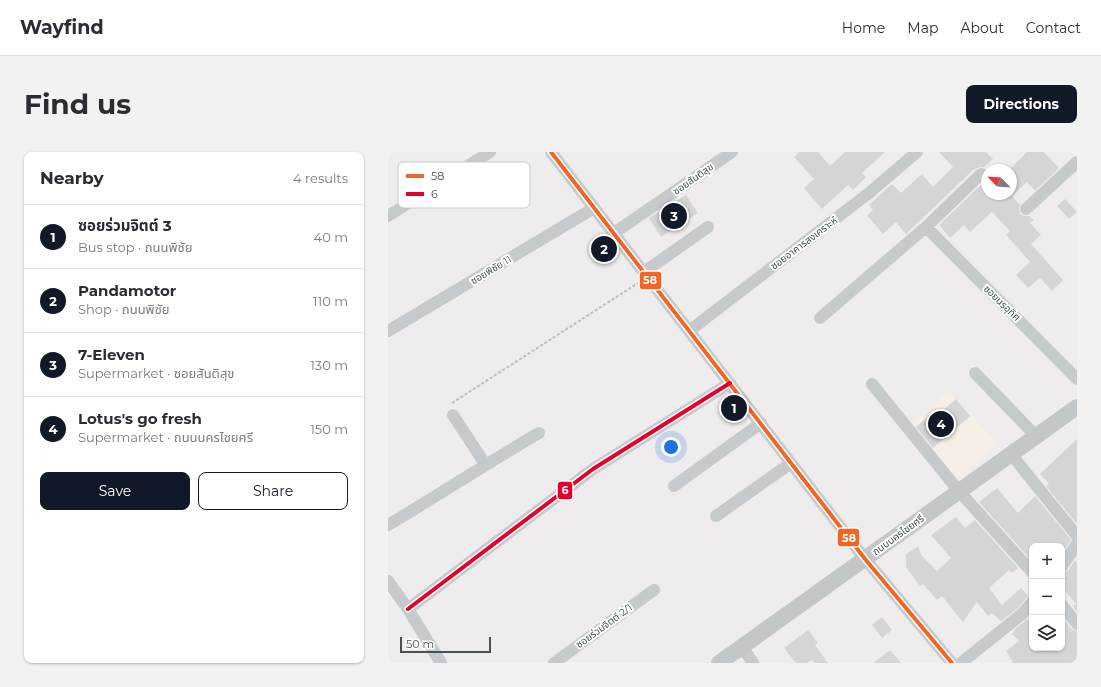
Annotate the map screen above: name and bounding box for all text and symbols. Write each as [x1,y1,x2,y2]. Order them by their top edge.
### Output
text: Wayfind [20,16,104,39]
text: Home [842,19,885,37]
text: Map [907,19,938,37]
text: About [960,19,1004,37]
text: Contact [1026,19,1081,37]
button: Directions [966,85,1077,123]
text: Find us [24,87,131,121]
street label: ซอยสันติสุข [670,160,716,198]
legend [398,162,530,208]
north arrow [981,164,1017,200]
text: Nearby [40,168,104,188]
text: 58 [431,169,444,183]
text: 4 results [293,170,348,186]
text: 6 [431,187,438,201]
pin: 3 [661,201,687,231]
street label: ซอยอาคารสงเคราะห์ [768,213,840,272]
text: ซอยร่วมจิตต์ 3 [78,216,172,235]
text: 1 [50,229,56,245]
text: 40 m [314,229,348,245]
pin: 2 [591,234,617,264]
text: Bus stop · ถนนพิชัย [78,239,192,255]
street label: ซอยพิชัย 11 [468,253,514,287]
line badge: 58 [639,271,662,290]
text: 58 [643,273,657,287]
text: Pandamotor [78,281,176,300]
street label: ซอยนรอุทิศ [981,282,1023,324]
text: 2 [49,293,57,309]
text: 110 m [313,293,348,309]
text: Shop · ถนนพิชัย [78,301,170,317]
text: 7-Eleven [78,345,145,364]
text: 3 [49,357,57,373]
text: 130 m [310,357,348,373]
text: Supermarket · ซอยสันติสุข [78,365,234,381]
pin: 1 [721,393,747,423]
text: Lotus's go fresh [78,409,202,428]
pin: 4 [928,409,954,439]
text: 4 [49,421,57,437]
text: 150 m [310,421,348,437]
text: Supermarket · ถนนนครไชยศรี [78,429,253,445]
your location [661,437,681,457]
button: Save [40,472,190,510]
button: Share [198,472,348,510]
line badge: 6 [557,481,573,500]
text: 6 [561,483,569,497]
street label: ถนนนครไชยศรี [870,512,927,558]
line badge: 58 [837,528,860,547]
text: 58 [842,531,856,545]
map controls [1029,543,1065,651]
button: + [1029,543,1065,579]
button: − [1029,579,1065,615]
street label: ซอยร่วมจิตต์ 2/1 [573,601,635,651]
button: layers [1029,615,1065,651]
scale bar [400,635,491,654]
text: 50 m [406,637,434,651]

